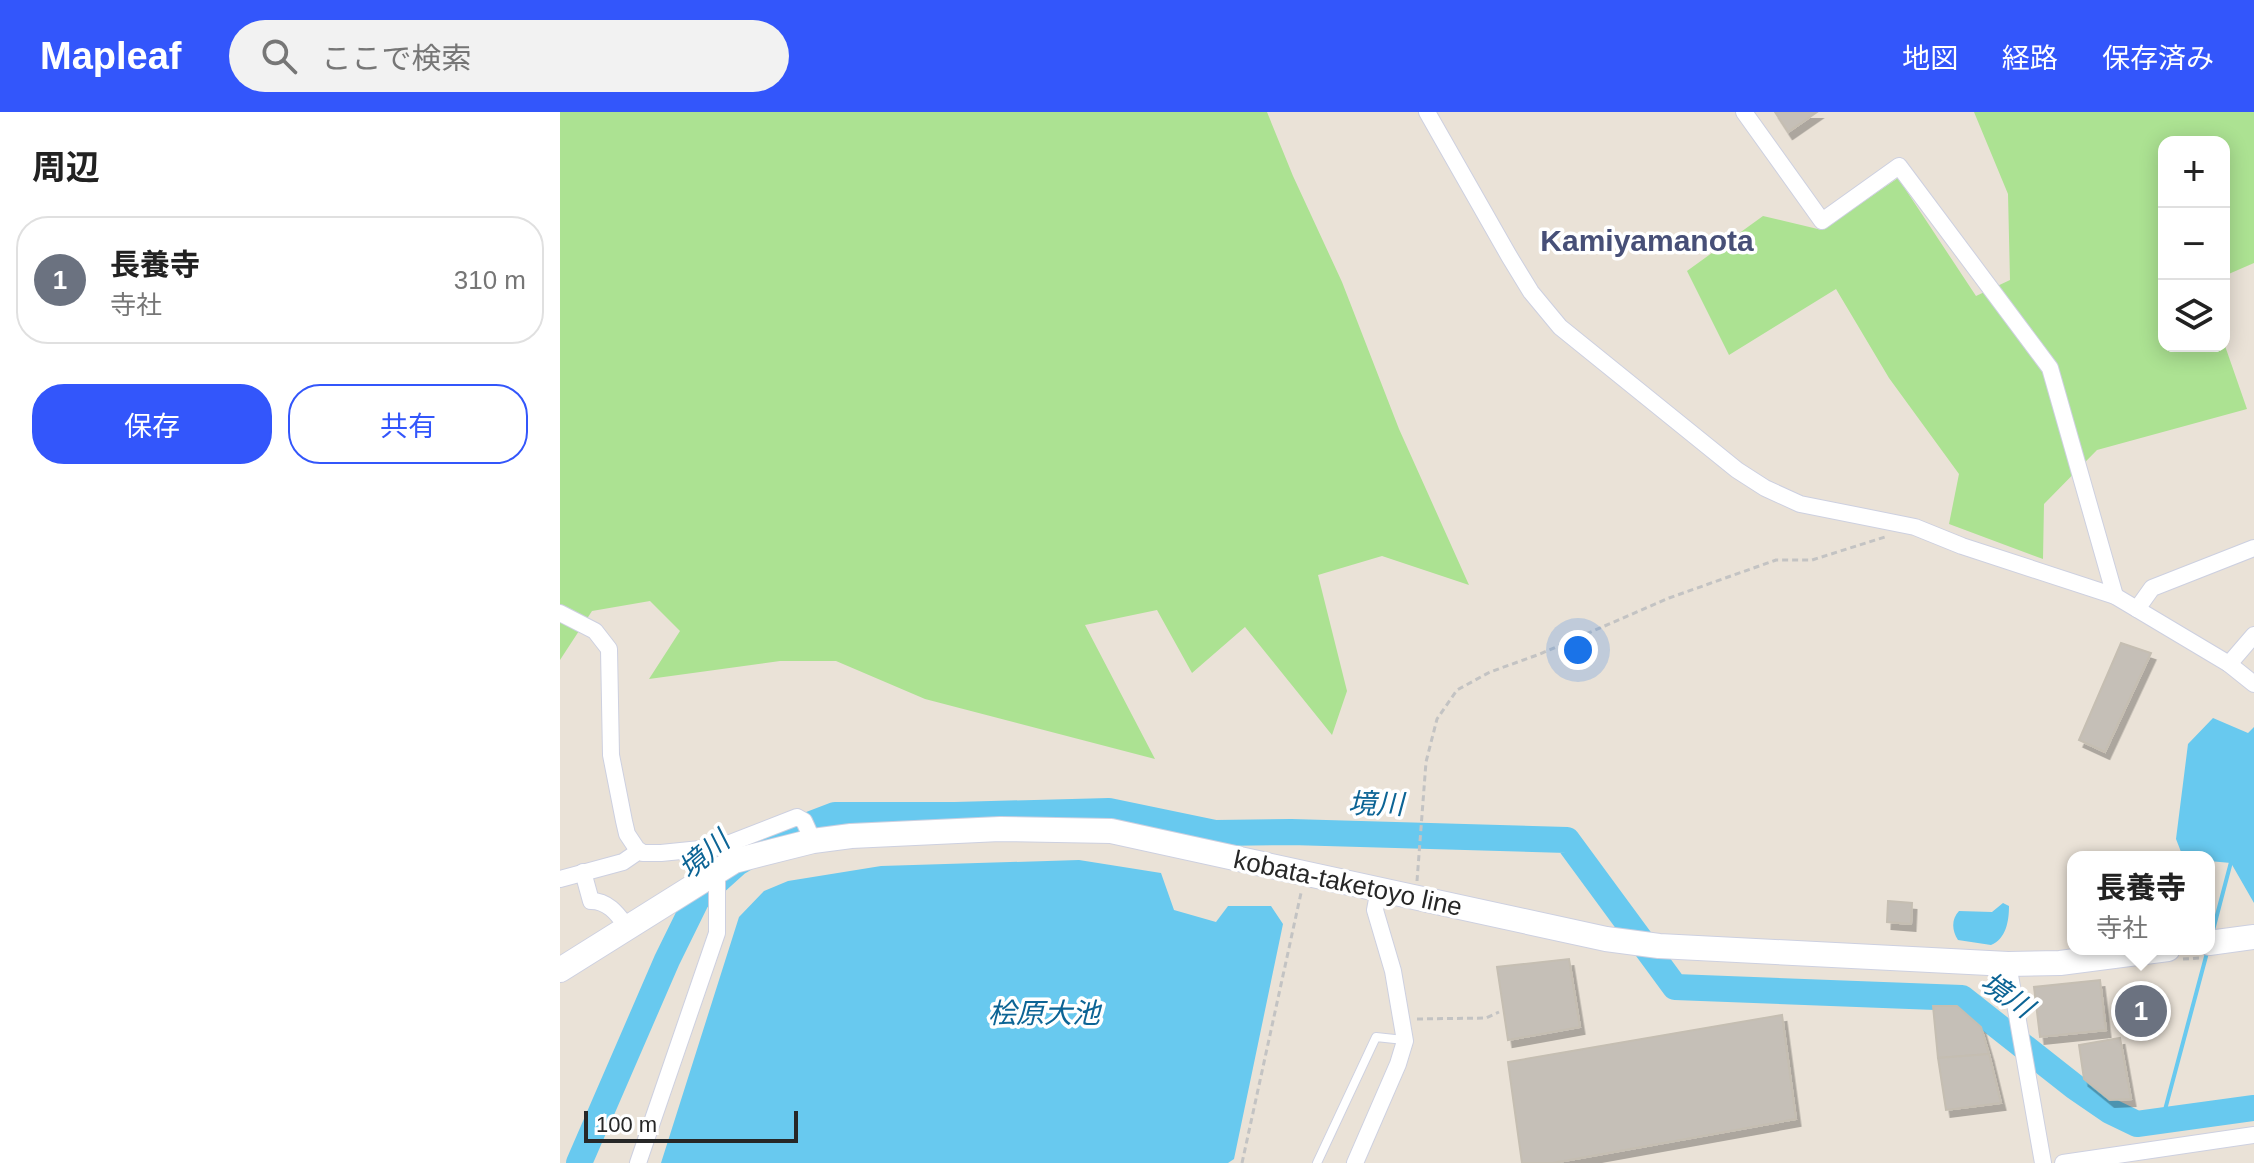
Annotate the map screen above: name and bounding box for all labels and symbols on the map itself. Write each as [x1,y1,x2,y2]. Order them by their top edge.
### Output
district label: Kamiyamanota [1540,224,1754,257]
your location [1558,630,1598,670]
water label: 境川 [1348,788,1407,820]
water label: 境川 [673,823,738,885]
street label: kobata-taketoyo line [1231,844,1465,922]
water label: 境川 [1975,966,2041,1025]
pin: 1 [2115,981,2167,1041]
water label: 桧原大池 [988,998,1103,1029]
scale bar [584,1107,798,1143]

